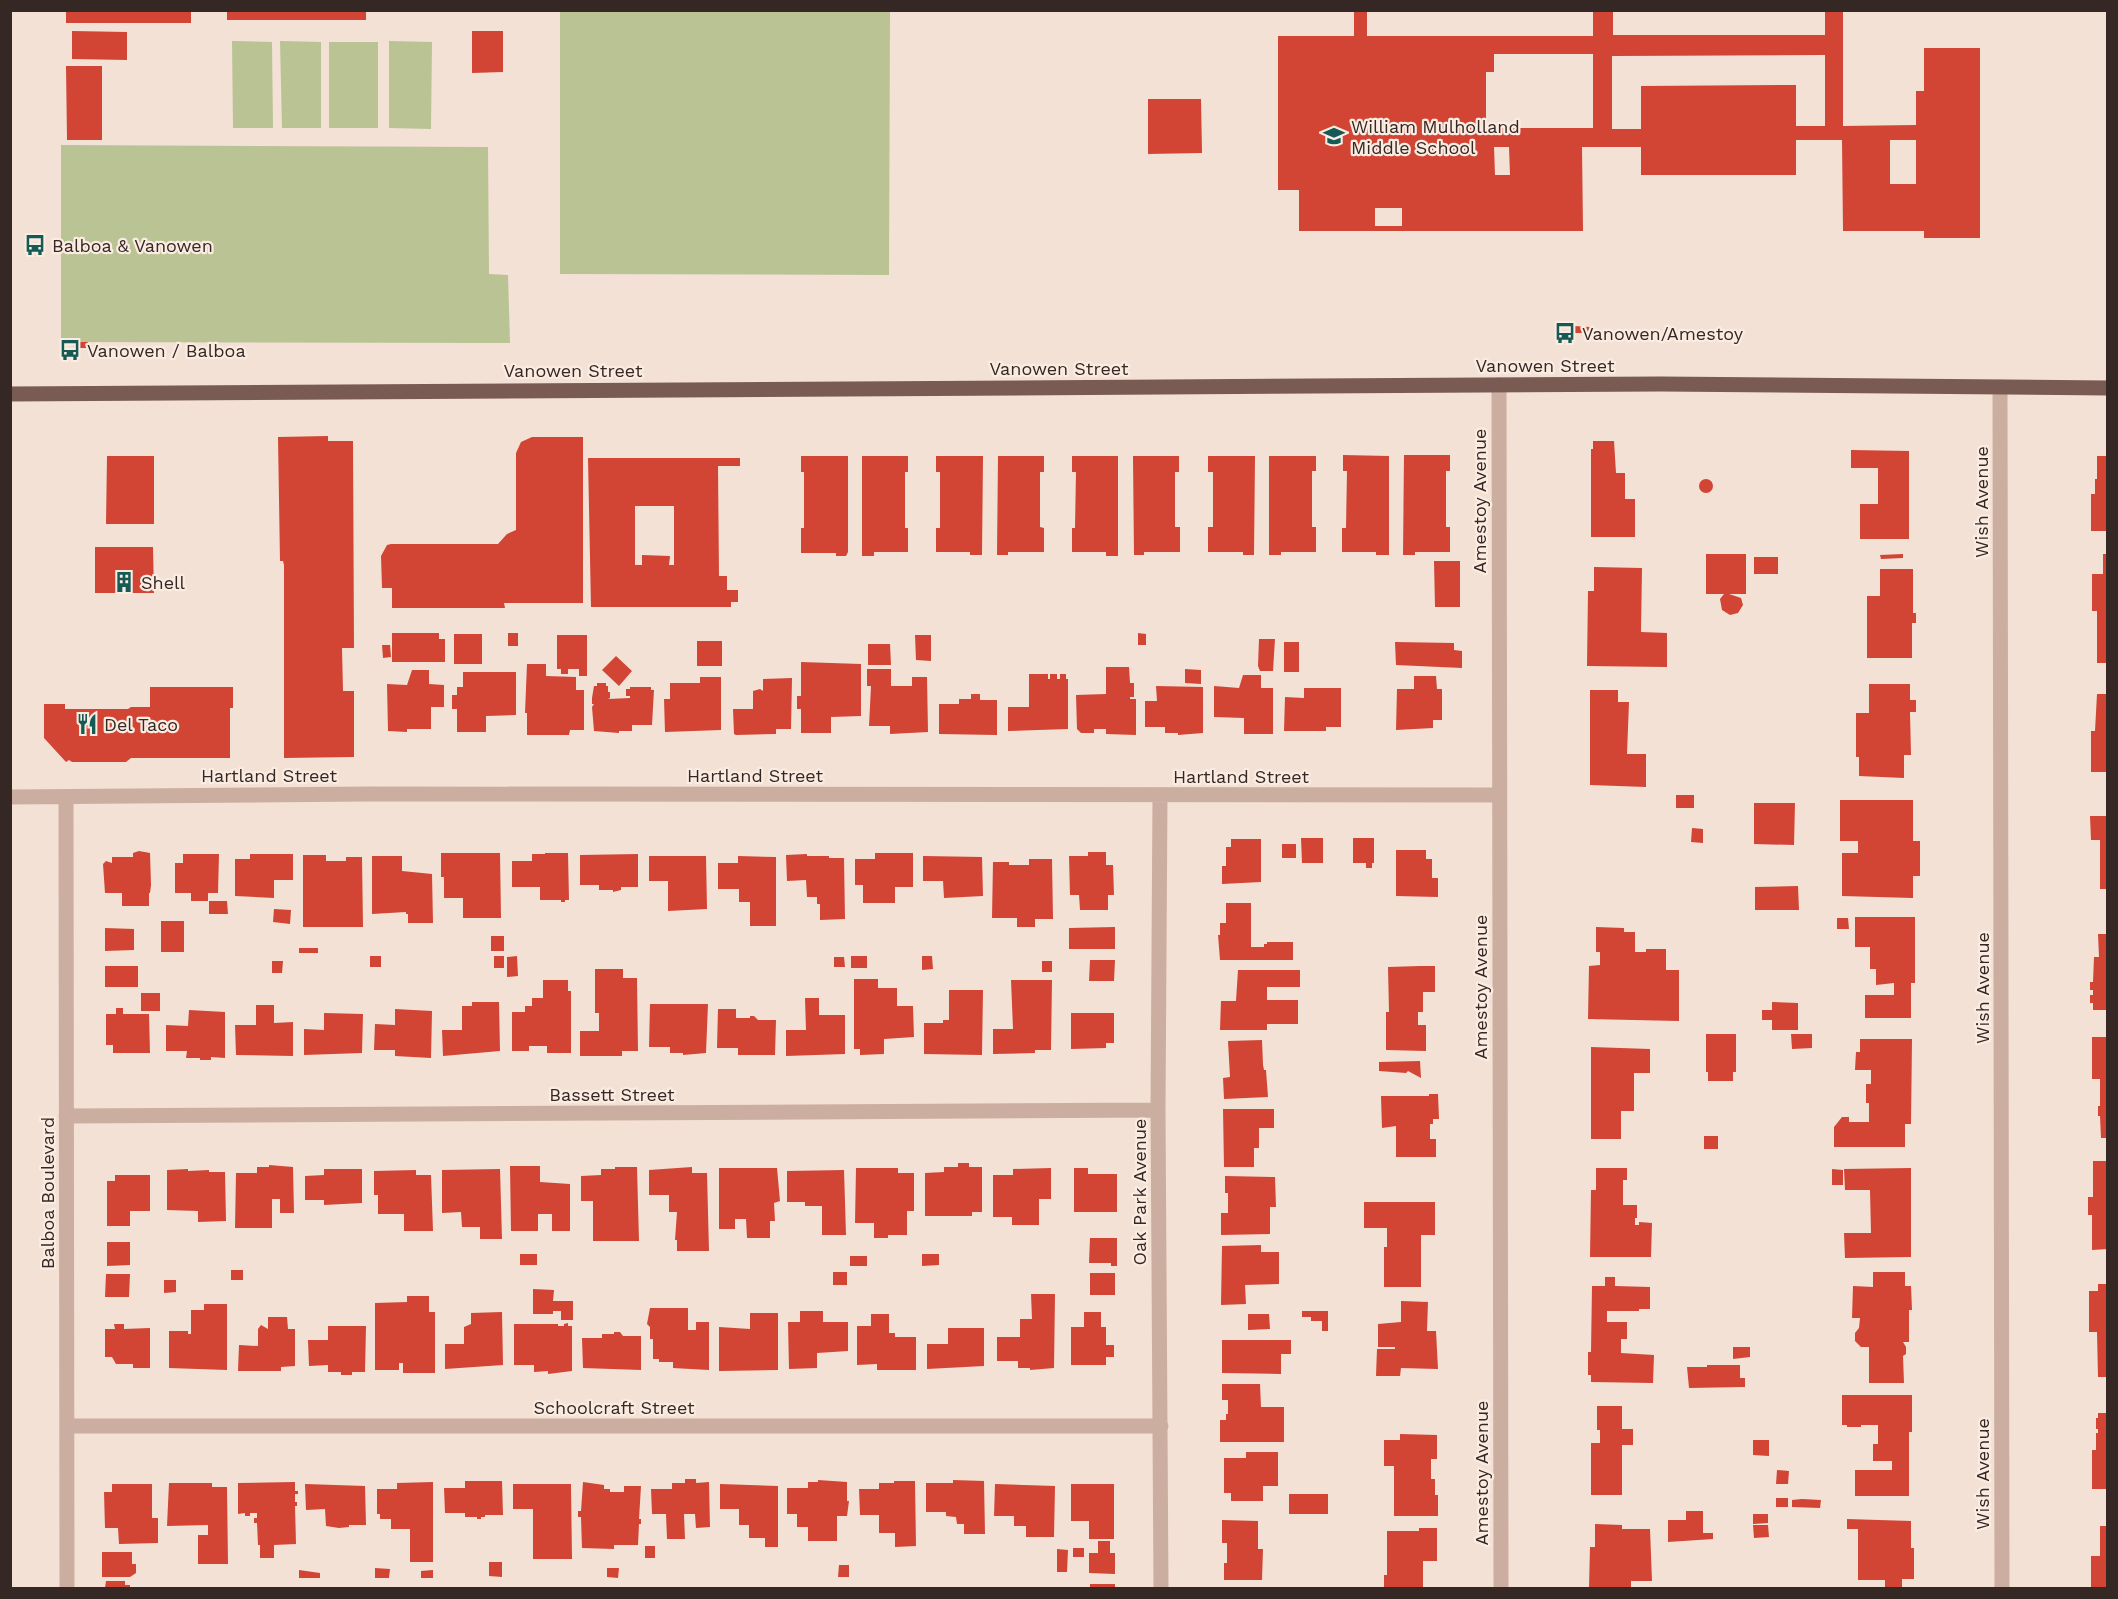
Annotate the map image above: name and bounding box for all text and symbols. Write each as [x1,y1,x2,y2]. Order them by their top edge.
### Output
place label: William Mulholland Middle School [1351,116,1520,158]
school or university icon: William Mulholland Middle School [1322,124,1346,148]
bus stop icon: Balboa & Vanowen [23,233,47,257]
place label: Balboa & Vanowen [52,235,213,256]
bus stop icon: Vanowen/Amestoy [1553,321,1577,345]
place label: Vanowen/Amestoy [1582,323,1744,344]
bus stop icon: Vanowen / Balboa [58,338,82,362]
place label: Vanowen / Balboa [87,340,246,361]
street label: Vanowen Street [1475,355,1615,376]
street label: Vanowen Street [989,358,1129,379]
street label: Vanowen Street [503,360,643,381]
street label: Amestoy Avenue [1469,429,1490,573]
street label: Wish Avenue [1971,446,1992,558]
building icon: Shell [112,570,136,594]
place label: Shell [141,572,186,593]
restaurant icon: Del Taco [75,712,99,736]
place label: Del Taco [104,714,178,735]
street label: Hartland Street [201,765,337,786]
street label: Hartland Street [687,765,823,786]
street label: Hartland Street [1173,766,1309,787]
street label: Amestoy Avenue [1470,915,1491,1059]
street label: Wish Avenue [1972,932,1993,1044]
street label: Bassett Street [549,1084,675,1105]
street label: Balboa Boulevard [37,1117,58,1269]
street label: Oak Park Avenue [1129,1118,1150,1266]
street label: Schoolcraft Street [533,1397,695,1418]
street label: Amestoy Avenue [1471,1401,1492,1545]
street label: Wish Avenue [1972,1418,1993,1530]

